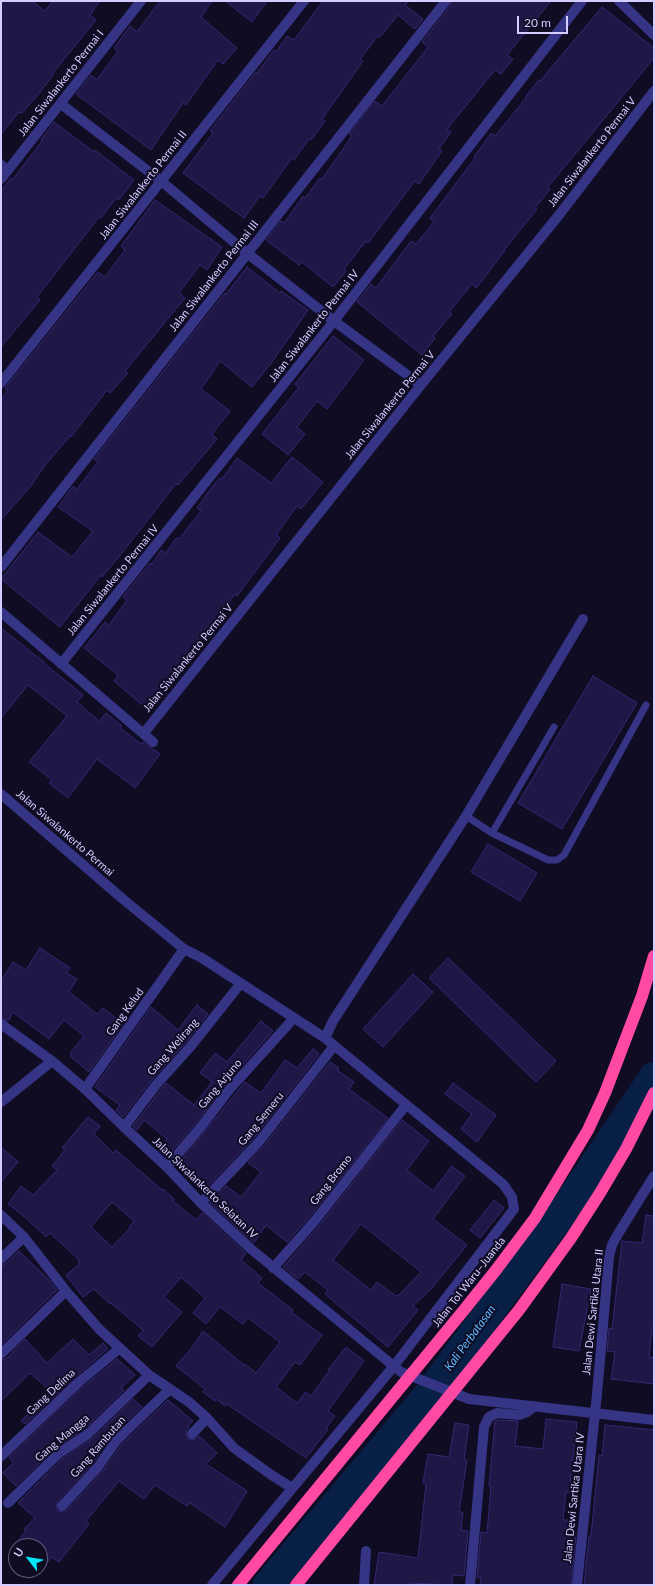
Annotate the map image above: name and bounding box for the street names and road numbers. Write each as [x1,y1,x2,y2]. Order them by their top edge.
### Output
street label: Jalan Siwalankerto Permai I [15,27,107,139]
street label: Jalan Siwalankerto Permai V [545,95,639,209]
street label: Jalan Siwalankerto Permai II [97,128,189,242]
street label: Jalan Siwalankerto Permai III [167,218,261,334]
street label: Jalan Siwalankerto Permai IV [266,267,362,385]
street label: Jalan Siwalankerto Permai V [342,348,438,462]
street label: Jalan Siwalankerto Permai IV [64,522,162,638]
street label: Jalan Siwalankerto Permai V [140,601,236,715]
street label: Jalan Siwalankerto Permai [13,787,117,879]
street label: Gang Kelud [103,986,147,1038]
street label: Gang Welirang [145,1016,201,1078]
street label: Gang Arjuno [195,1057,245,1111]
street label: Gang Semeru [235,1090,287,1148]
street label: Jalan Siwalankerto Selatan IV [150,1134,260,1242]
street label: Gang Bromo [307,1152,355,1208]
street label: Jalan Tol Waru–Juanda [430,1234,508,1330]
street label: Jalan Dewi Sartika Utara II [580,1248,606,1376]
street label: Gang Delima [24,1366,78,1418]
street label: Gang Mangga [32,1412,92,1464]
street label: Gang Rambutan [68,1413,128,1481]
street label: Jalan Dewi Sartika Utara IV [561,1432,587,1564]

